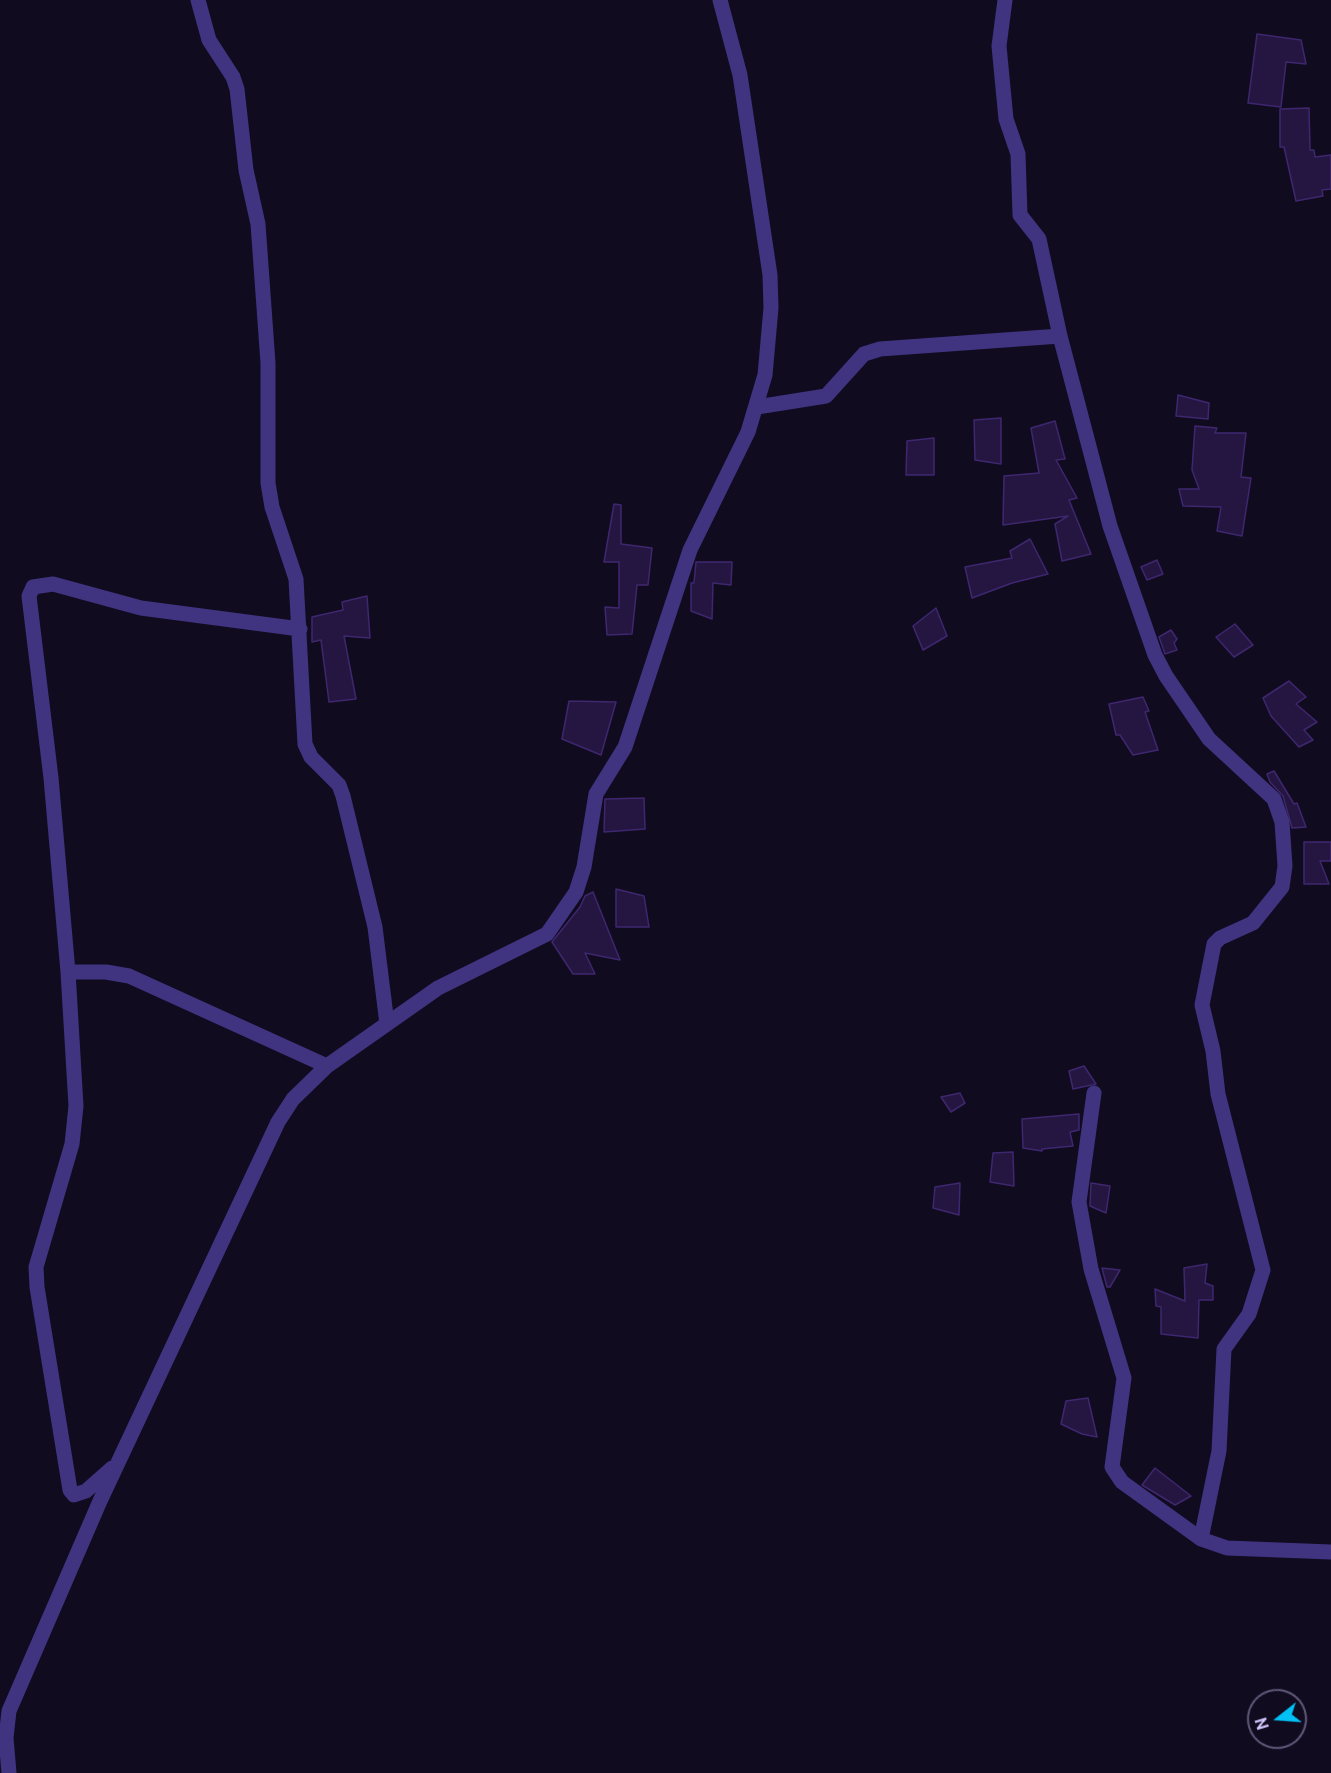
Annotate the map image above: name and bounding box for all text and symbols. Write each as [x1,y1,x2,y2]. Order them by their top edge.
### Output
north arrow [1247,1689,1307,1749]
text: N [1251,1715,1272,1732]

